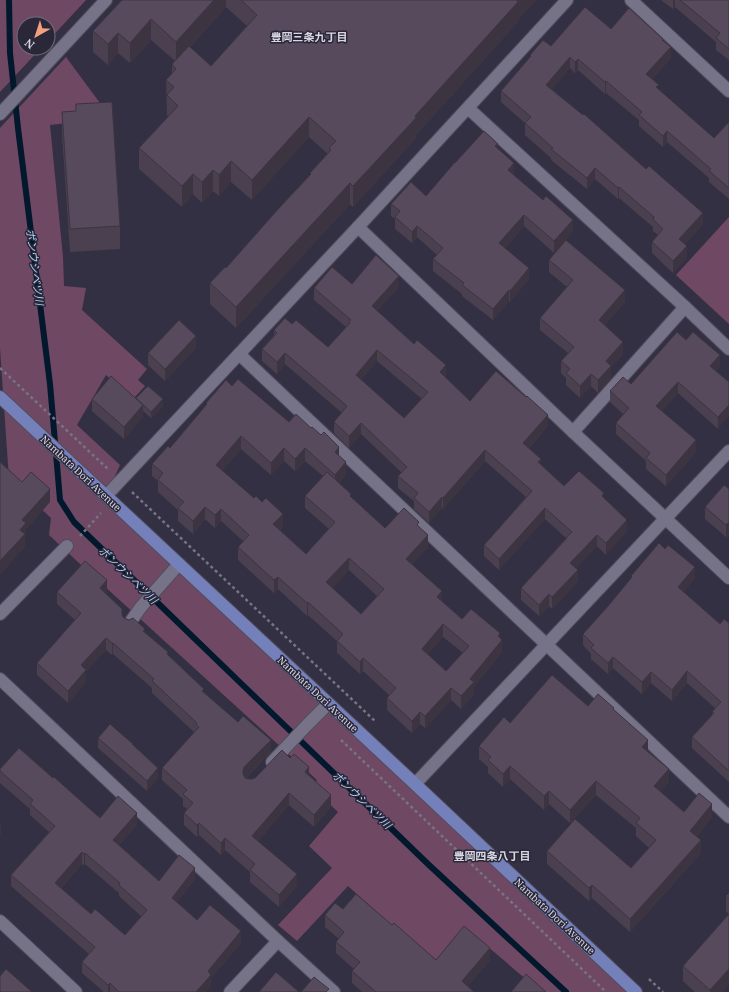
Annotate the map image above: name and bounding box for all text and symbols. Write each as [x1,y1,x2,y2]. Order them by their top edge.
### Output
north arrow [16,16,56,56]
district label: 豊岡三条九丁目 [271,29,348,44]
text: N [21,35,37,53]
water label: ポンウシベツ川 [23,228,48,307]
street label: Nambata Dori Avenue [38,432,124,514]
water label: ポンウシベツ川 [95,543,162,607]
street label: Nambata Dori Avenue [275,653,361,735]
water label: ポンウシベツ川 [329,768,396,832]
district label: 豊岡四条八丁目 [454,848,531,863]
street label: Nambata Dori Avenue [512,875,598,957]

